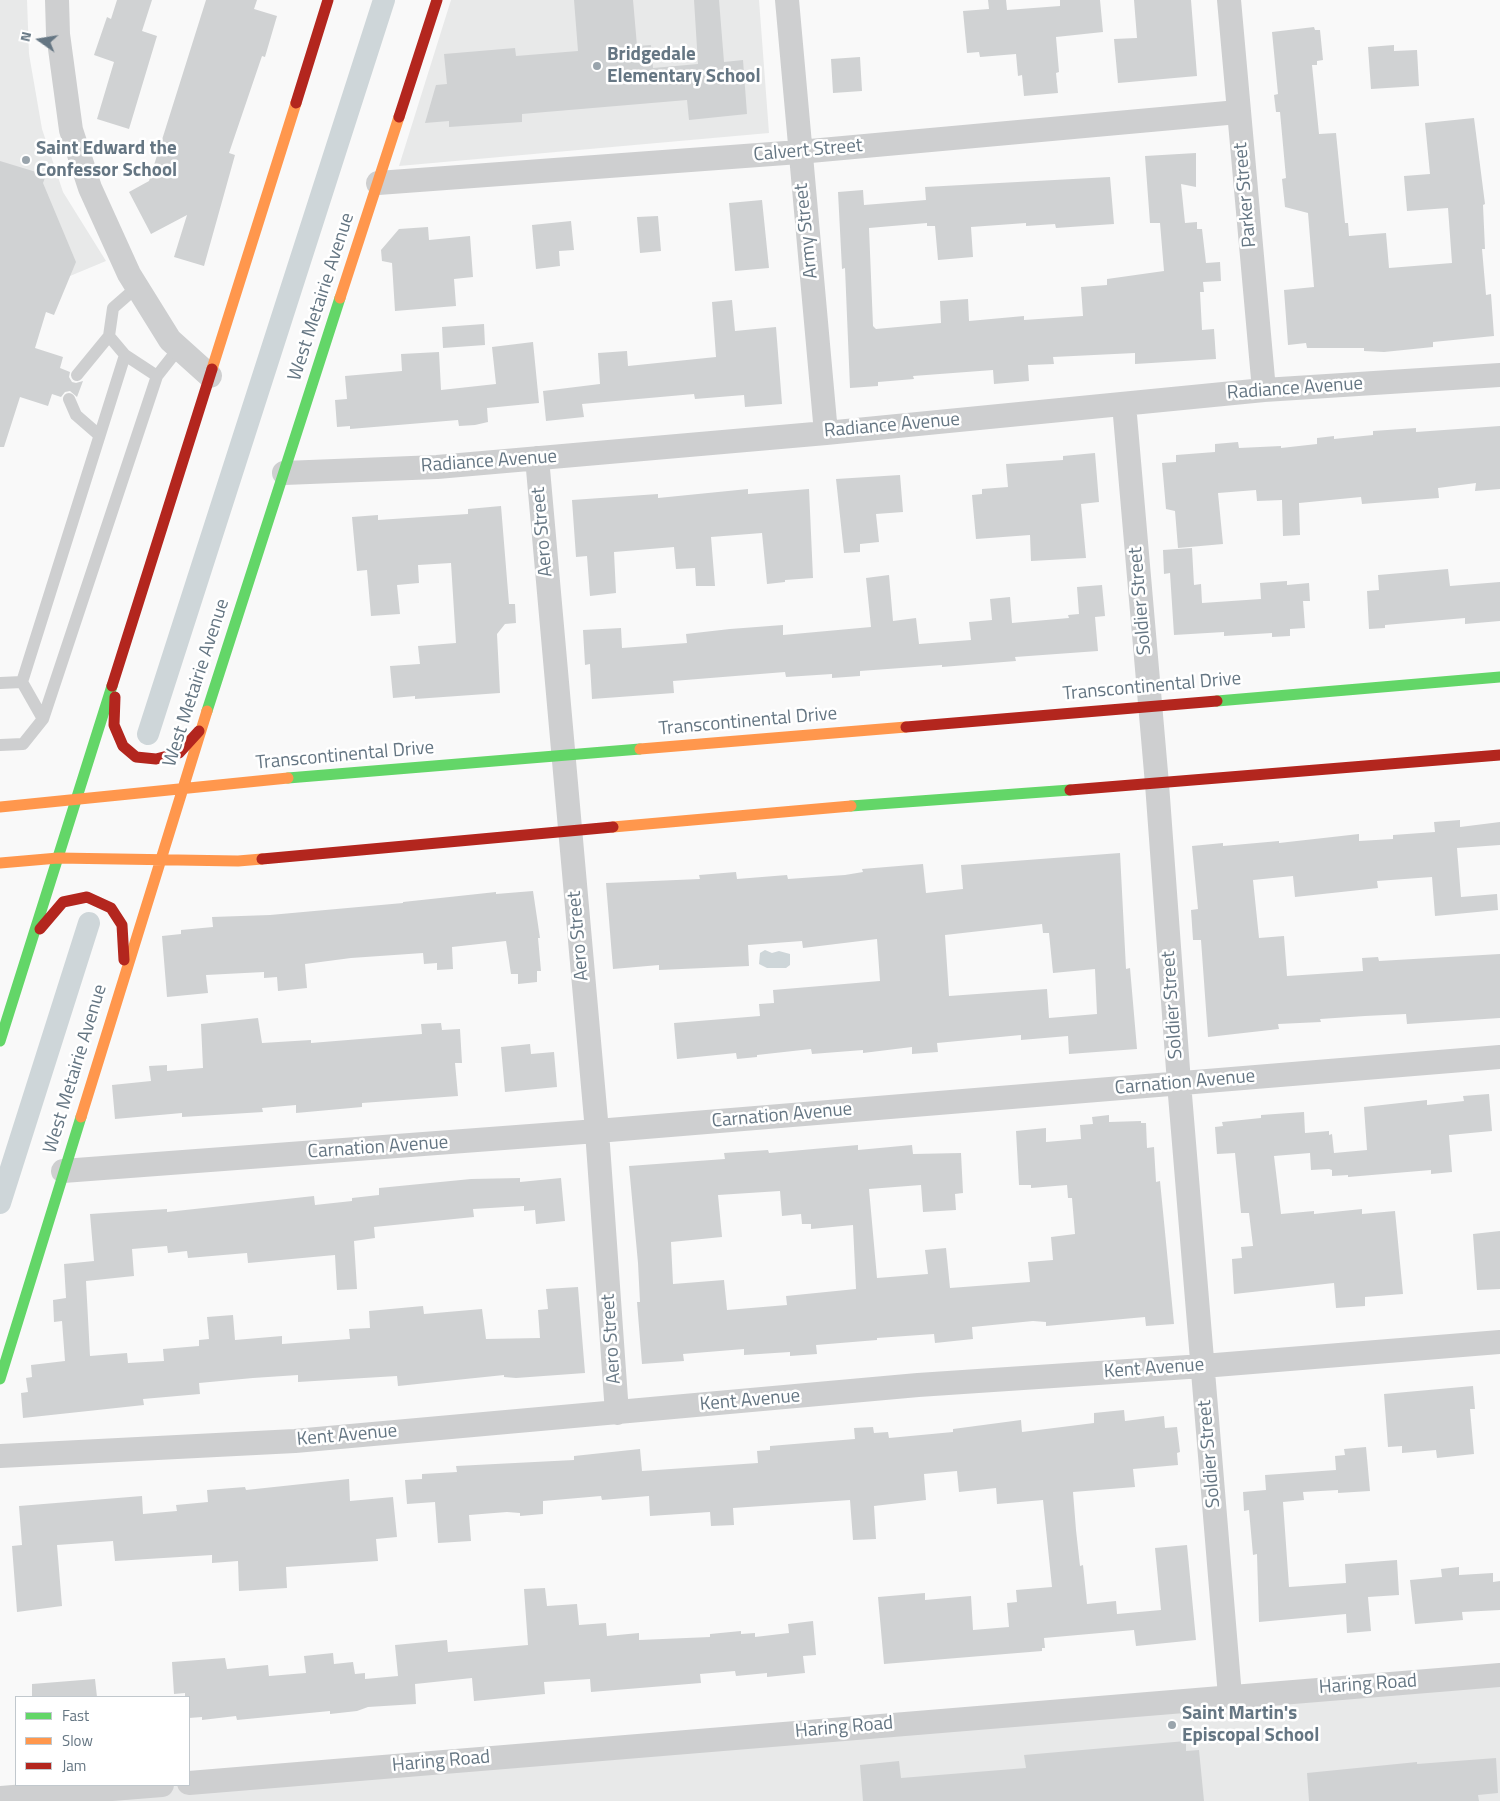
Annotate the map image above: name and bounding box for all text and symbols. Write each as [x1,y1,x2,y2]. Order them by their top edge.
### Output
north arrow [15,15,65,65]
text: N [14,29,36,44]
place label: Bridgedale Elementary School [607,44,761,88]
marker: Bridgedale Elementary School [591,60,603,72]
street label: Calvert Street [753,135,863,167]
place label: Saint Edward the Confessor School [36,138,177,182]
street label: Parker Street [1230,141,1262,249]
marker: Saint Edward the Confessor School [20,154,32,166]
street label: Army Street [791,182,823,280]
street label: West Metairie Avenue [284,210,360,384]
street label: Radiance Avenue [1226,373,1364,405]
street label: Radiance Avenue [823,409,961,443]
street label: Radiance Avenue [420,446,558,478]
street label: Aero Street [528,486,558,578]
street label: Soldier Street [1125,546,1157,656]
street label: West Metairie Avenue [159,596,235,770]
street label: Transcontinental Drive [1062,668,1242,706]
street label: Transcontinental Drive [658,703,838,741]
street label: Transcontinental Drive [255,737,435,775]
street label: Aero Street [564,890,594,982]
street label: Soldier Street [1158,950,1188,1060]
street label: West Metairie Avenue [39,982,113,1156]
street label: Carnation Avenue [1114,1066,1256,1100]
street label: Carnation Avenue [711,1099,853,1133]
street label: Carnation Avenue [307,1132,449,1164]
street label: Aero Street [597,1293,627,1385]
street label: Kent Avenue [1103,1354,1205,1384]
street label: Kent Avenue [699,1385,801,1417]
street label: Soldier Street [1194,1399,1226,1509]
street label: Kent Avenue [296,1420,398,1452]
street label: Haring Road [1318,1670,1418,1700]
legend [15,1696,190,1786]
place label: Saint Martin's Episcopal School [1182,1703,1319,1747]
text: Fast [62,1704,89,1727]
street label: Haring Road [794,1712,894,1744]
marker: Saint Martin's Episcopal School [1166,1719,1178,1731]
text: Slow [62,1729,93,1752]
street label: Haring Road [391,1746,491,1778]
text: Jam [62,1754,86,1777]

